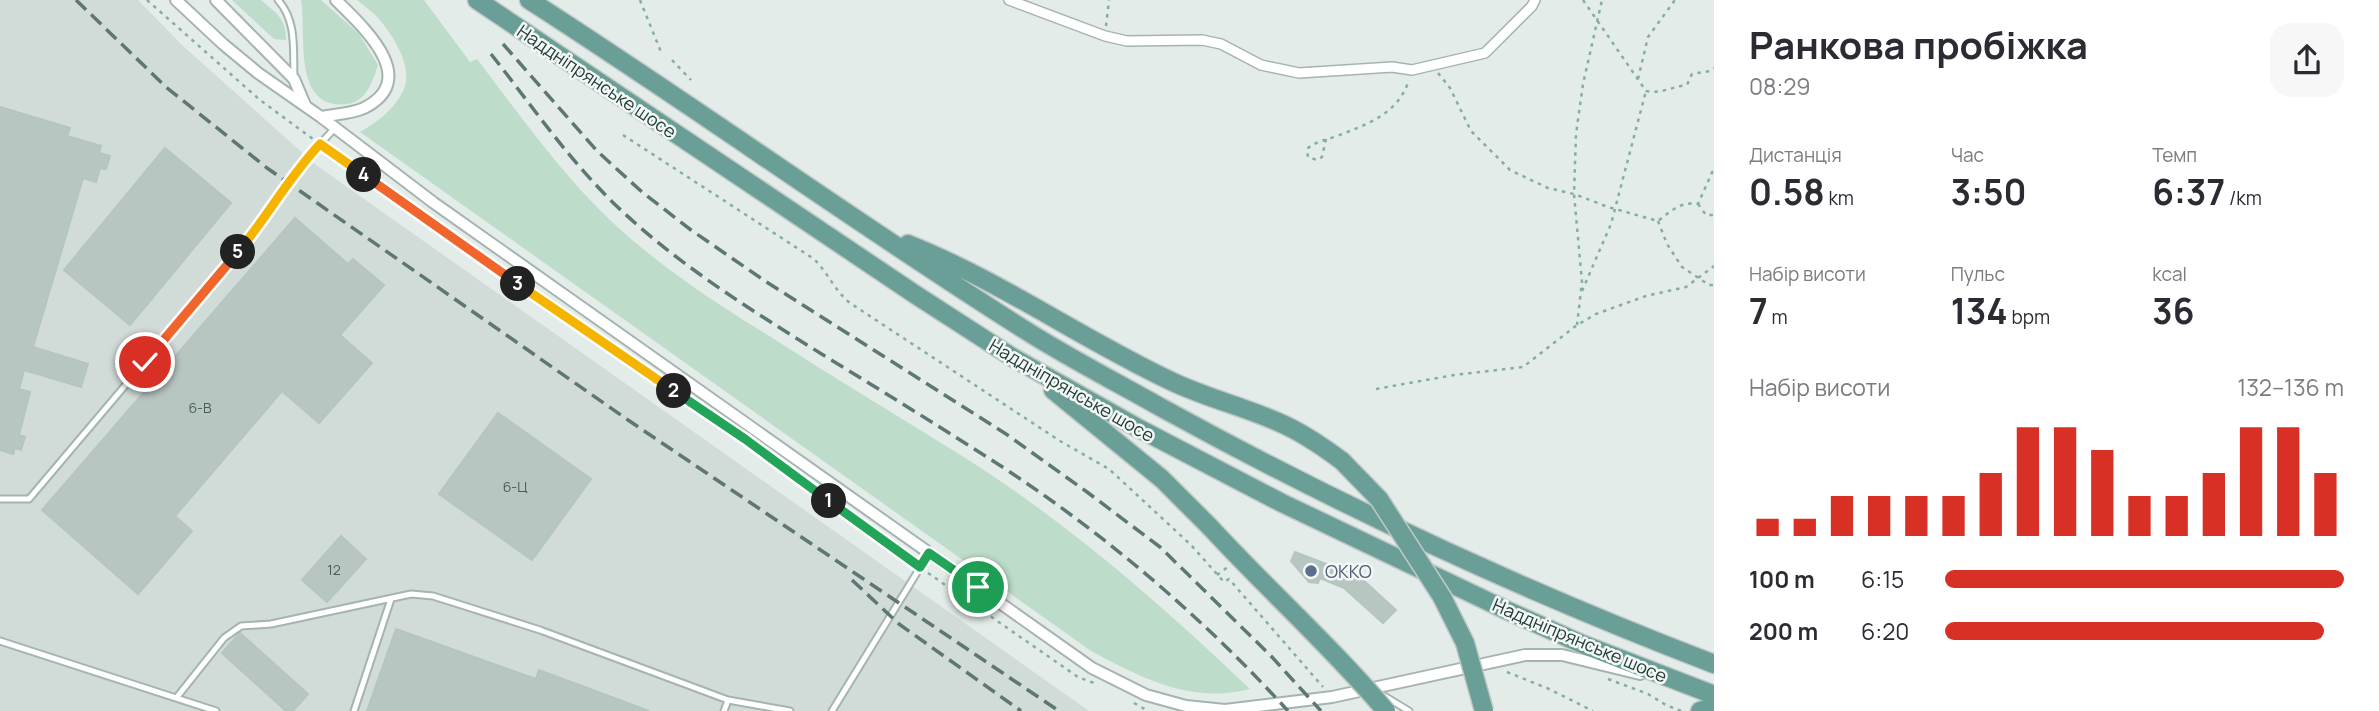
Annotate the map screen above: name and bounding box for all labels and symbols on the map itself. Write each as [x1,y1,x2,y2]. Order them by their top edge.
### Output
street label: Наддніпрянське шосе [513,19,681,143]
pin: 4 [346,158,382,192]
pin: 5 [220,234,256,270]
pin: 3 [500,266,536,302]
pin [115,332,175,392]
street label: Наддніпрянське шосе [985,333,1159,447]
pin: 2 [656,374,692,408]
house number: 6-В [188,398,212,417]
house number: 6-Ц [503,477,527,496]
pin: 1 [812,484,846,518]
pin [948,557,1008,617]
place label: ОККО [1325,559,1372,583]
house number: 12 [327,560,341,579]
marker: ОККО [1303,563,1319,579]
street label: Наддніпрянське шосе [1489,592,1671,688]

